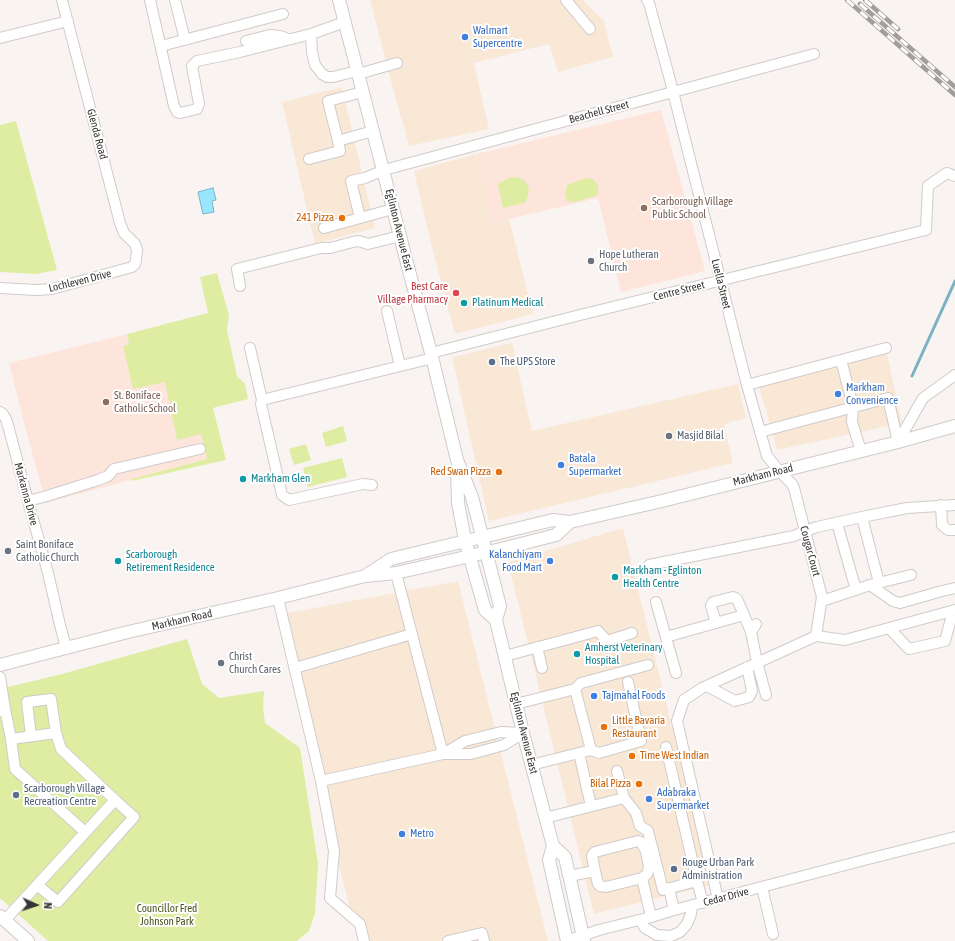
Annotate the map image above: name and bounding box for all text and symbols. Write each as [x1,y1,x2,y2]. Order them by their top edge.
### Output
place label: Walmart Supercentre [473,24,522,50]
marker: Walmart Supercentre [460,32,470,42]
street label: Beachell Street [568,98,630,126]
street label: Glenda Road [84,107,110,161]
street label: Eglinton Avenue East [382,188,416,272]
place label: Scarborough Village Public School [652,195,733,221]
marker: Scarborough Village Public School [639,203,649,213]
place label: 241 Pizza [296,211,334,225]
marker: 241 Pizza [337,213,347,223]
place label: Hope Lutheran Church [599,248,659,274]
marker: Hope Lutheran Church [586,256,596,266]
street label: Luella Street [708,258,734,310]
street label: Lochleven Drive [47,267,113,295]
street label: Centre Street [652,278,706,304]
place label: Best Care Village Pharmacy [377,280,448,306]
marker: Best Care Village Pharmacy [451,288,461,298]
place label: Platinum Medical [472,296,543,310]
marker: Platinum Medical [459,298,469,308]
place label: The UPS Store [500,355,556,369]
marker: The UPS Store [487,357,497,367]
place label: Markham Convenience [846,381,898,407]
place label: St. Boniface Catholic School [114,389,176,415]
marker: Markham Convenience [833,389,843,399]
marker: St. Boniface Catholic School [101,397,111,407]
place label: Masjid Bilal [677,429,724,443]
marker: Masjid Bilal [664,431,674,441]
place label: Batala Supermarket [569,452,621,478]
marker: Batala Supermarket [556,460,566,470]
street label: Markanna Drive [11,461,41,527]
street label: Markham Road [732,461,794,489]
place label: Red Swan Pizza [430,465,491,479]
marker: Red Swan Pizza [494,467,504,477]
place label: Markham Glen [251,472,310,486]
marker: Markham Glen [238,474,248,484]
street label: Cougar Court [797,524,823,578]
place label: Saint Boniface Catholic Church [16,538,79,564]
marker: Saint Boniface Catholic Church [3,546,13,556]
place label: Scarborough Retirement Residence [126,548,215,574]
place label: Kalanchiyam Food Mart [489,548,542,574]
marker: Scarborough Retirement Residence [113,556,123,566]
marker: Kalanchiyam Food Mart [545,556,555,566]
place label: Markham - Eglinton Health Centre [623,564,701,590]
marker: Markham - Eglinton Health Centre [610,572,620,582]
street label: Markham Road [151,607,213,633]
place label: Amherst Veterinary Hospital [585,641,663,667]
marker: Amherst Veterinary Hospital [572,649,582,659]
place label: Christ Church Cares [229,650,281,676]
marker: Christ Church Cares [216,658,226,668]
place label: Tajmahal Foods [602,689,665,703]
street label: Eglinton Avenue East [507,691,541,775]
marker: Tajmahal Foods [589,691,599,701]
place label: Little Bavaria Restaurant [612,714,665,740]
marker: Little Bavaria Restaurant [599,722,609,732]
place label: Time West Indian [640,749,709,763]
marker: Time West Indian [627,751,637,761]
place label: Bilal Pizza [590,777,631,791]
marker: Bilal Pizza [634,779,644,789]
place label: Scarborough Village Recreation Centre [24,782,105,808]
place label: Adabraka Supermarket [657,786,709,812]
marker: Scarborough Village Recreation Centre [11,790,21,800]
marker: Adabraka Supermarket [644,794,654,804]
place label: Metro [410,827,434,841]
marker: Metro [397,829,407,839]
place label: Rouge Urban Park Administration [682,856,754,882]
marker: Rouge Urban Park Administration [669,864,679,874]
north arrow [16,885,56,925]
street label: Cedar Drive [702,885,750,909]
text: N [42,902,54,909]
park label: Councillor Fred Johnson Park [137,902,197,928]

